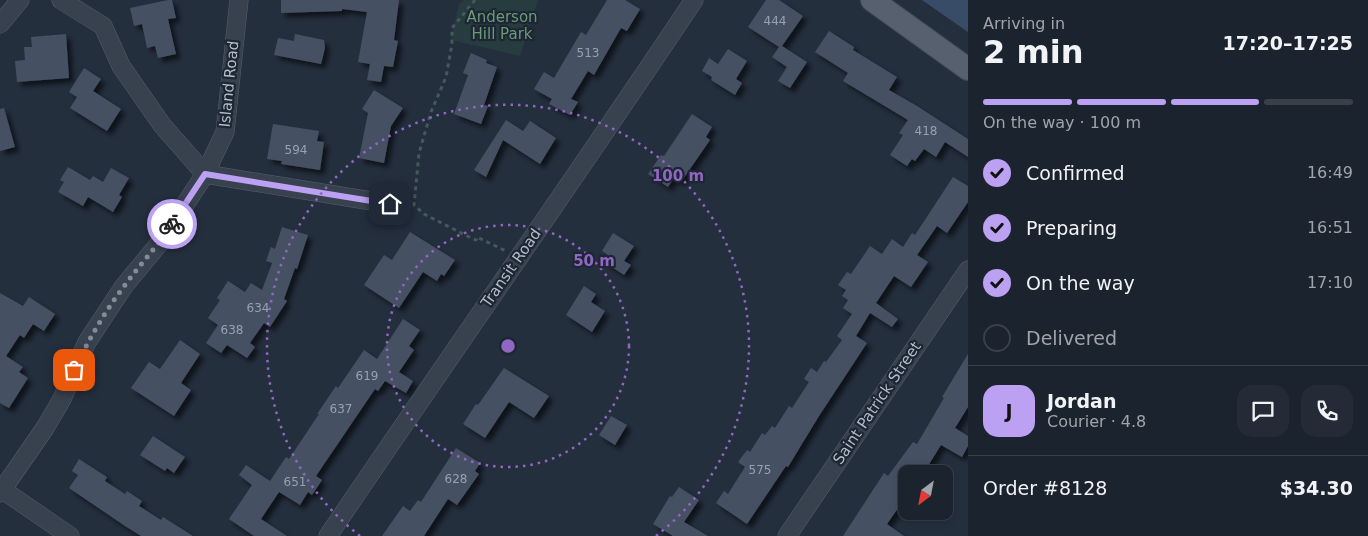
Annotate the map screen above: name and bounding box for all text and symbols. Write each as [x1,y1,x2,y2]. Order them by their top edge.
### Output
park label: Anderson Hill Park [466,8,538,43]
house number: 444 [764,14,786,28]
text: Arriving in [983,14,1065,33]
text: 17:20–17:25 [1223,32,1353,54]
text: 2 min [983,33,1084,71]
street label: Island Road [215,40,243,128]
house number: 513 [577,46,599,60]
text: On the way · 100 m [983,113,1141,132]
house number: 418 [915,124,937,138]
house number: 594 [285,143,307,157]
icon: check [983,159,1011,187]
text: Confirmed [1026,162,1125,184]
text: 16:49 [1307,163,1353,182]
text: 100 m [652,167,704,185]
pin [369,183,411,225]
icon: home [376,190,404,218]
courier [147,199,197,249]
icon: bike [158,210,186,238]
icon: check [983,214,1011,242]
text: Preparing [1026,217,1117,239]
text: 16:51 [1307,218,1353,237]
street label: Transit Road [477,225,545,312]
text: 50 m [573,252,615,270]
icon: check [983,269,1011,297]
text: On the way [1026,272,1135,294]
text: 17:10 [1307,273,1353,292]
house number: 634 [247,301,269,315]
house number: 638 [221,323,243,337]
text: Delivered [1026,327,1117,349]
centre of rings [499,337,517,355]
street label: Saint Patrick Street [829,338,925,468]
pin [53,349,95,391]
icon: bag [60,356,88,384]
house number: 619 [356,369,378,383]
button: chat [1237,385,1289,437]
button: phone [1301,385,1353,437]
text: Jordan [1047,390,1116,412]
text: J [1005,400,1013,422]
house number: 637 [330,402,352,416]
text: Courier · 4.8 [1047,412,1146,431]
house number: 575 [749,463,771,477]
north arrow [898,465,952,520]
map controls [898,465,953,520]
house number: 628 [445,472,467,486]
house number: 651 [284,475,306,489]
text: Order #8128 [983,477,1107,499]
text: $34.30 [1280,477,1353,499]

